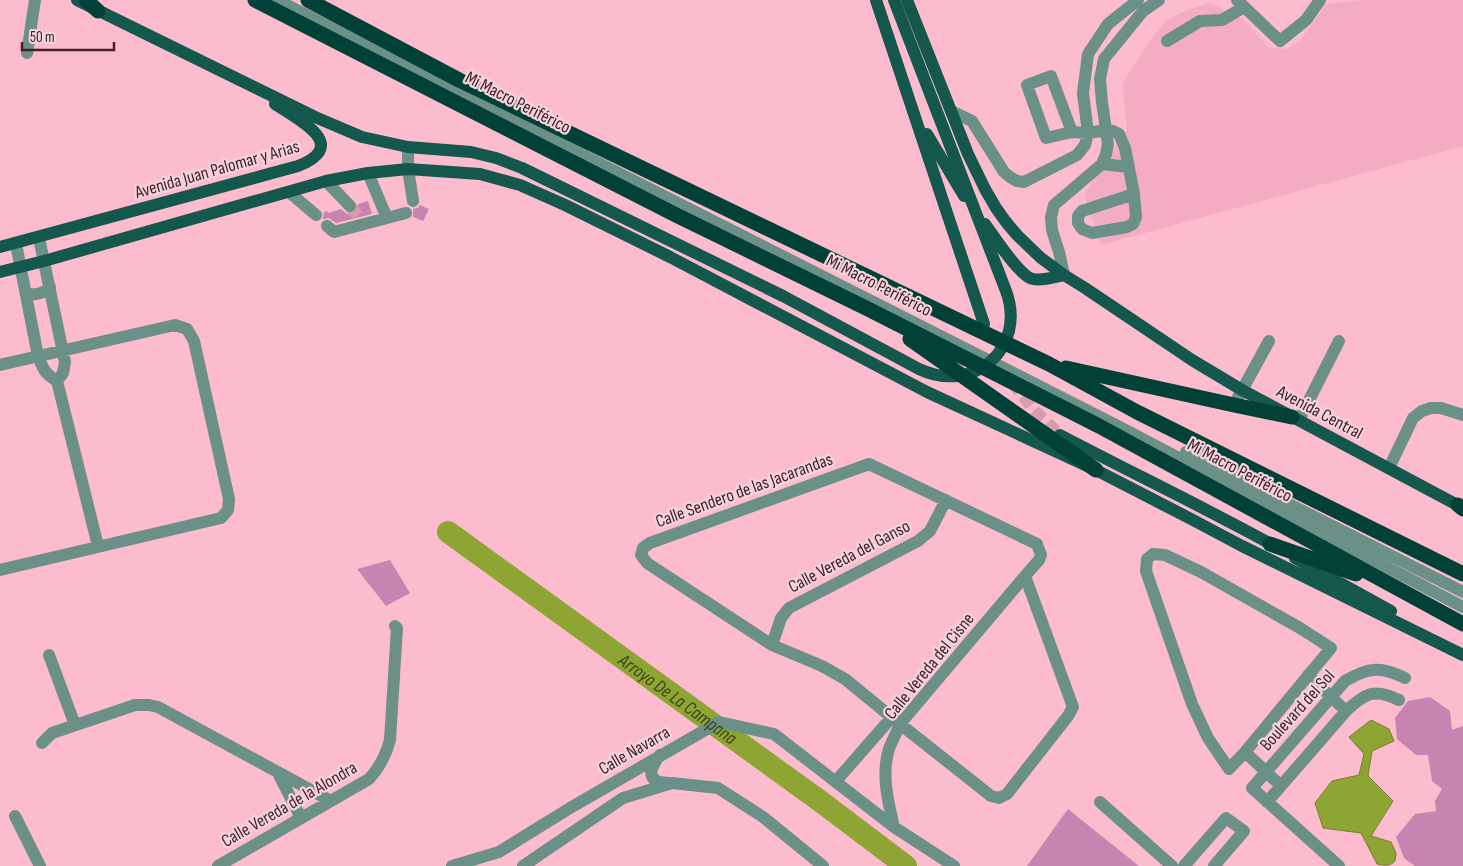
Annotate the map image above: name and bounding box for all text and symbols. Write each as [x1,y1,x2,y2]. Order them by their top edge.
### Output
scale bar [22,20,115,52]
text: 50 m [30,28,55,47]
street label: Mi Macro Periférico [462,67,574,138]
street label: Avenida Juan Palomar y Arias [132,136,302,203]
street label: Mi Macro Periférico [823,250,935,321]
street label: Avenida Central [1272,381,1366,444]
street label: Mi Macro Periférico [1184,434,1296,507]
street label: Calle Sendero de las Jacarandas [653,449,836,532]
street label: Calle Vereda del Ganso [785,516,914,597]
street label: Calle Vereda del Cisne [880,609,979,724]
water label: Arroyo De La Campana [613,649,741,750]
street label: Boulevard del Sol [1256,665,1339,755]
street label: Calle Navarra [595,722,674,779]
street label: Calle Vereda de la Alondra [218,757,361,852]

